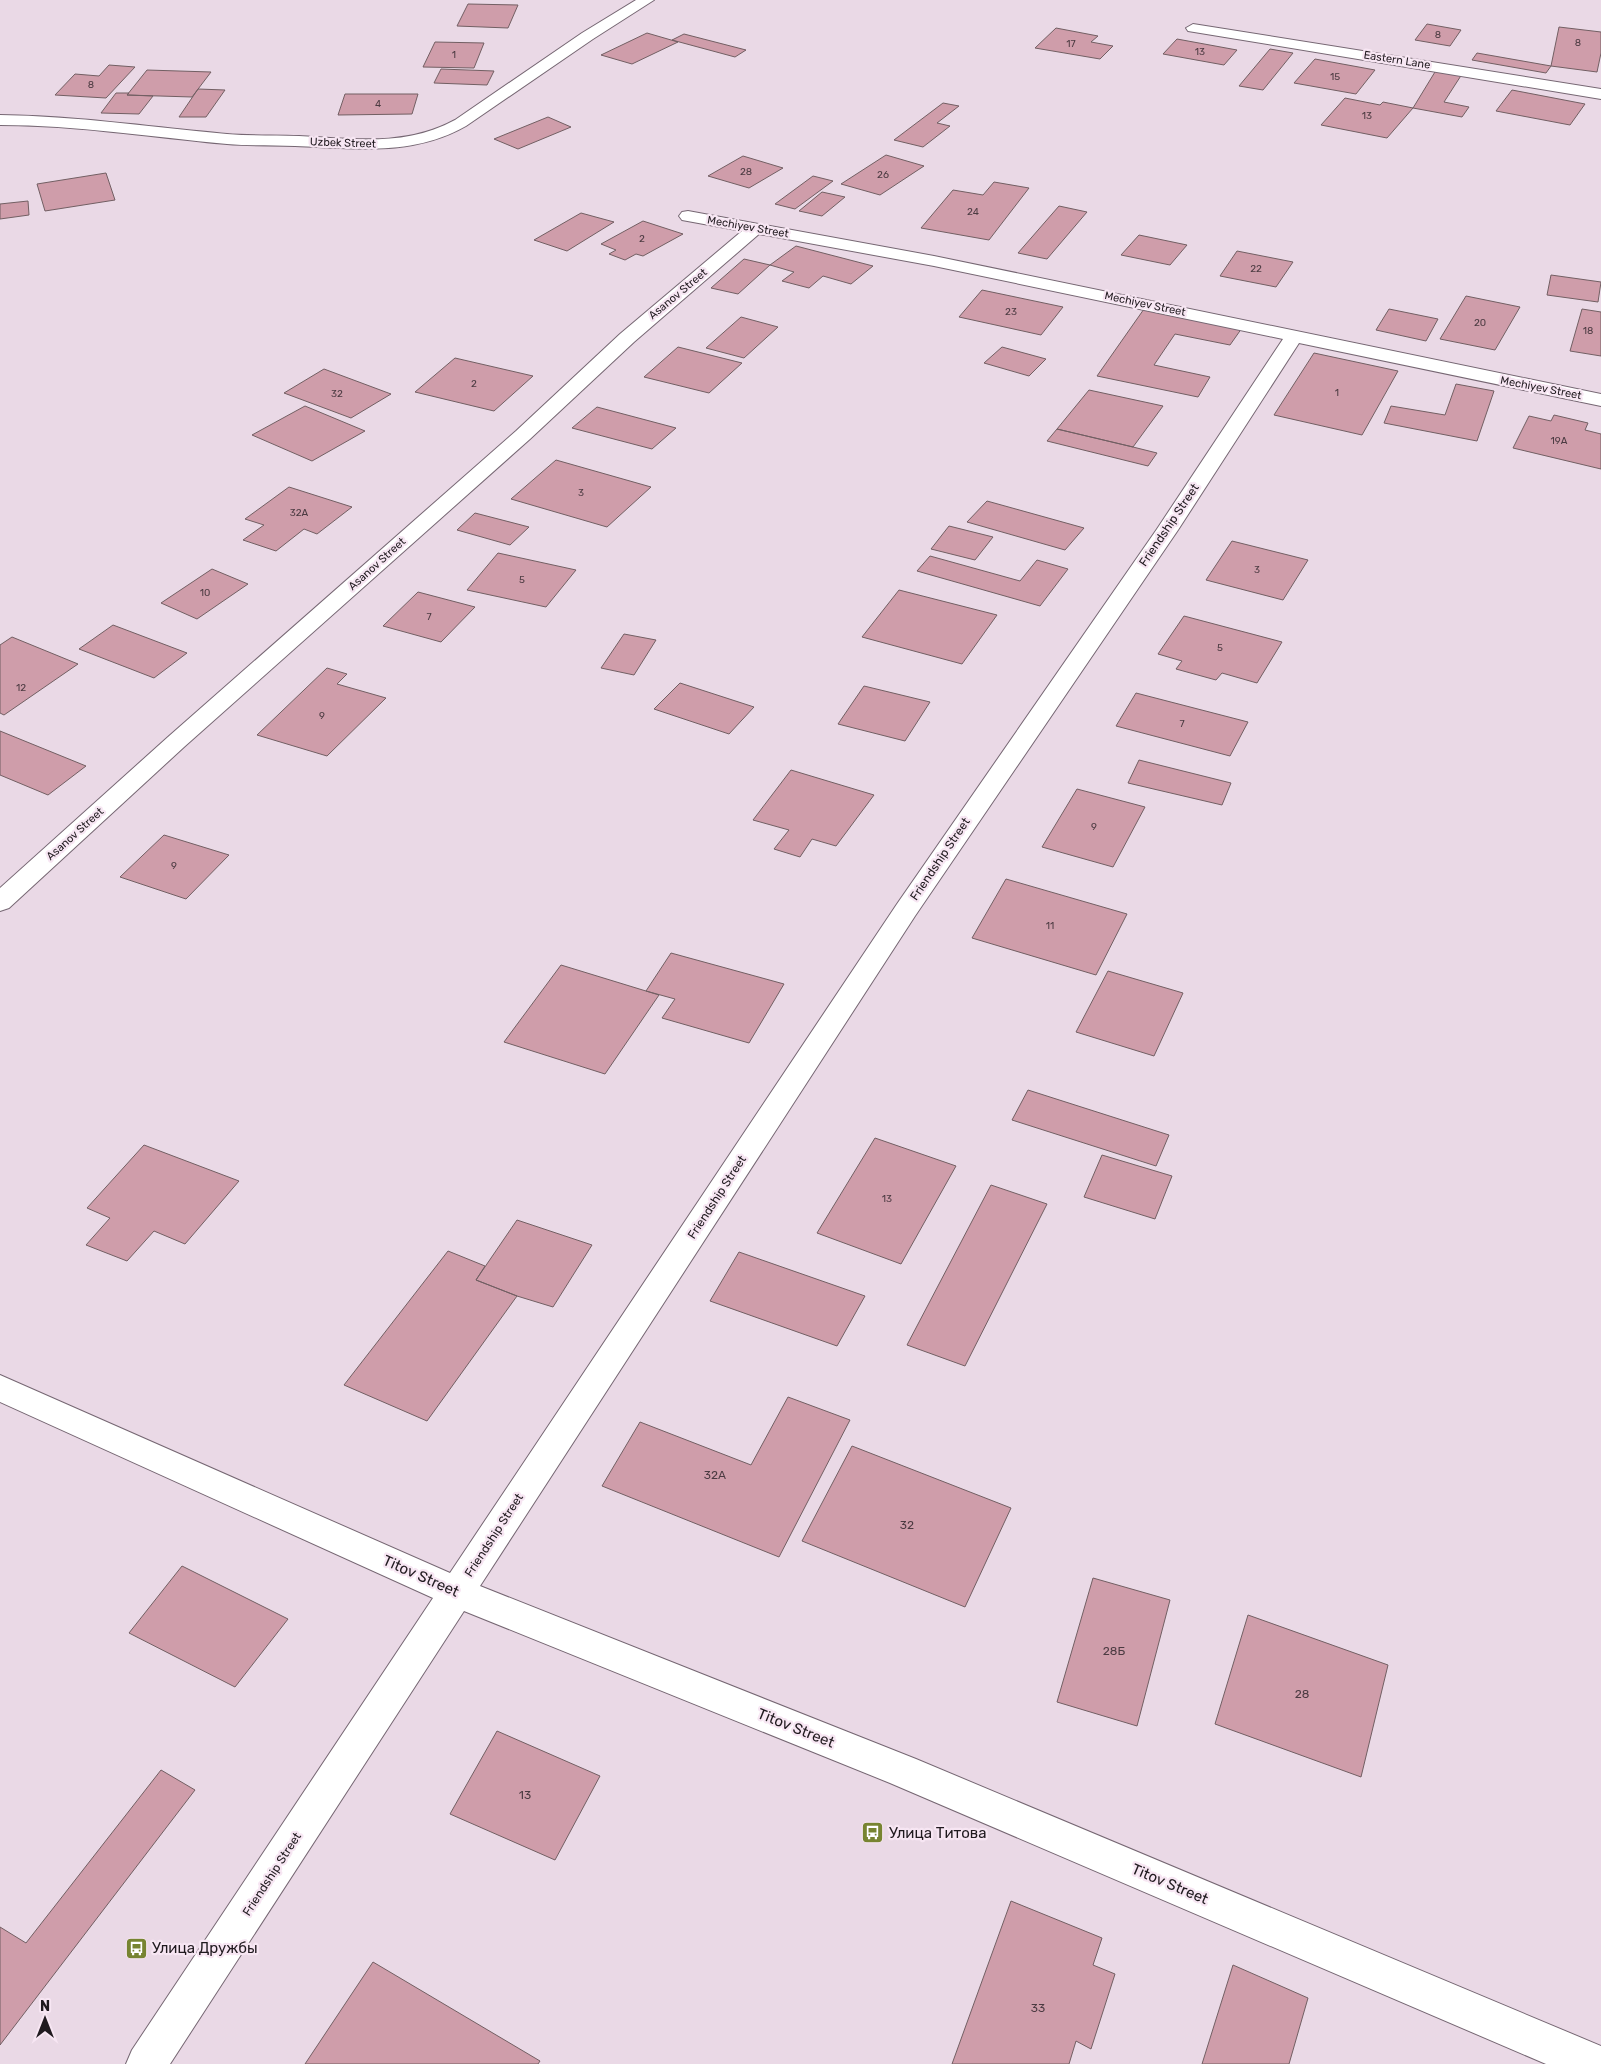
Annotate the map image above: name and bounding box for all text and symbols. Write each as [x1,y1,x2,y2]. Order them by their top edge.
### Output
house number: 8 [1435,29,1441,41]
house number: 8 [1575,37,1581,49]
house number: 17 [1066,38,1076,50]
house number: 13 [1195,46,1205,58]
street label: Eastern Lane [1363,48,1431,72]
house number: 1 [452,49,456,61]
house number: 15 [1330,71,1340,83]
house number: 8 [88,79,94,91]
house number: 4 [375,98,381,110]
house number: 13 [1362,110,1372,122]
street label: Uzbek Street [310,135,377,151]
house number: 28 [740,166,752,178]
house number: 26 [877,169,889,181]
house number: 24 [967,206,979,218]
street label: Mechiyev Street [706,213,790,241]
house number: 2 [639,233,645,245]
house number: 22 [1250,263,1262,275]
street label: Asanov Street [646,265,710,322]
street label: Mechiyev Street [1103,289,1187,319]
house number: 23 [1005,306,1017,318]
house number: 20 [1474,317,1486,329]
house number: 18 [1583,325,1593,337]
street label: Mechiyev Street [1499,374,1583,402]
house number: 2 [471,378,477,390]
house number: 1 [1335,387,1339,399]
house number: 32 [331,388,343,400]
house number: 19А [1551,435,1568,447]
street label: Friendship Street [1136,481,1202,569]
house number: 3 [578,487,584,499]
house number: 32А [290,507,309,519]
street label: Asanov Street [346,535,409,593]
house number: 3 [1254,564,1260,576]
house number: 5 [519,574,525,586]
house number: 10 [200,587,210,599]
house number: 7 [426,611,432,623]
house number: 5 [1217,642,1223,654]
house number: 12 [16,682,26,694]
house number: 9 [319,710,325,722]
house number: 7 [1179,718,1185,730]
street label: Asanov Street [44,805,107,863]
street label: Friendship Street [907,815,973,903]
house number: 9 [1091,821,1097,833]
house number: 9 [171,860,177,872]
house number: 11 [1046,920,1054,932]
street label: Friendship Street [685,1152,749,1241]
house number: 13 [882,1193,892,1205]
house number: 32А [704,1468,726,1482]
street label: Friendship Street [462,1490,526,1579]
house number: 32 [900,1518,914,1532]
street label: Titov Street [380,1551,462,1601]
house number: 28Б [1103,1644,1125,1658]
house number: 28 [1295,1687,1309,1701]
street label: Titov Street [755,1704,837,1752]
house number: 13 [519,1788,531,1802]
bus stop icon: Улица Титова [861,1821,885,1845]
place label: Улица Титова [889,1824,987,1842]
street label: Friendship Street [240,1829,304,1918]
street label: Titov Street [1129,1860,1211,1908]
bus stop icon: Улица Дружбы [124,1936,148,1960]
place label: Улица Дружбы [152,1939,258,1957]
north arrow [20,1994,70,2044]
text: N [40,1998,50,2015]
house number: 33 [1031,2001,1045,2015]

